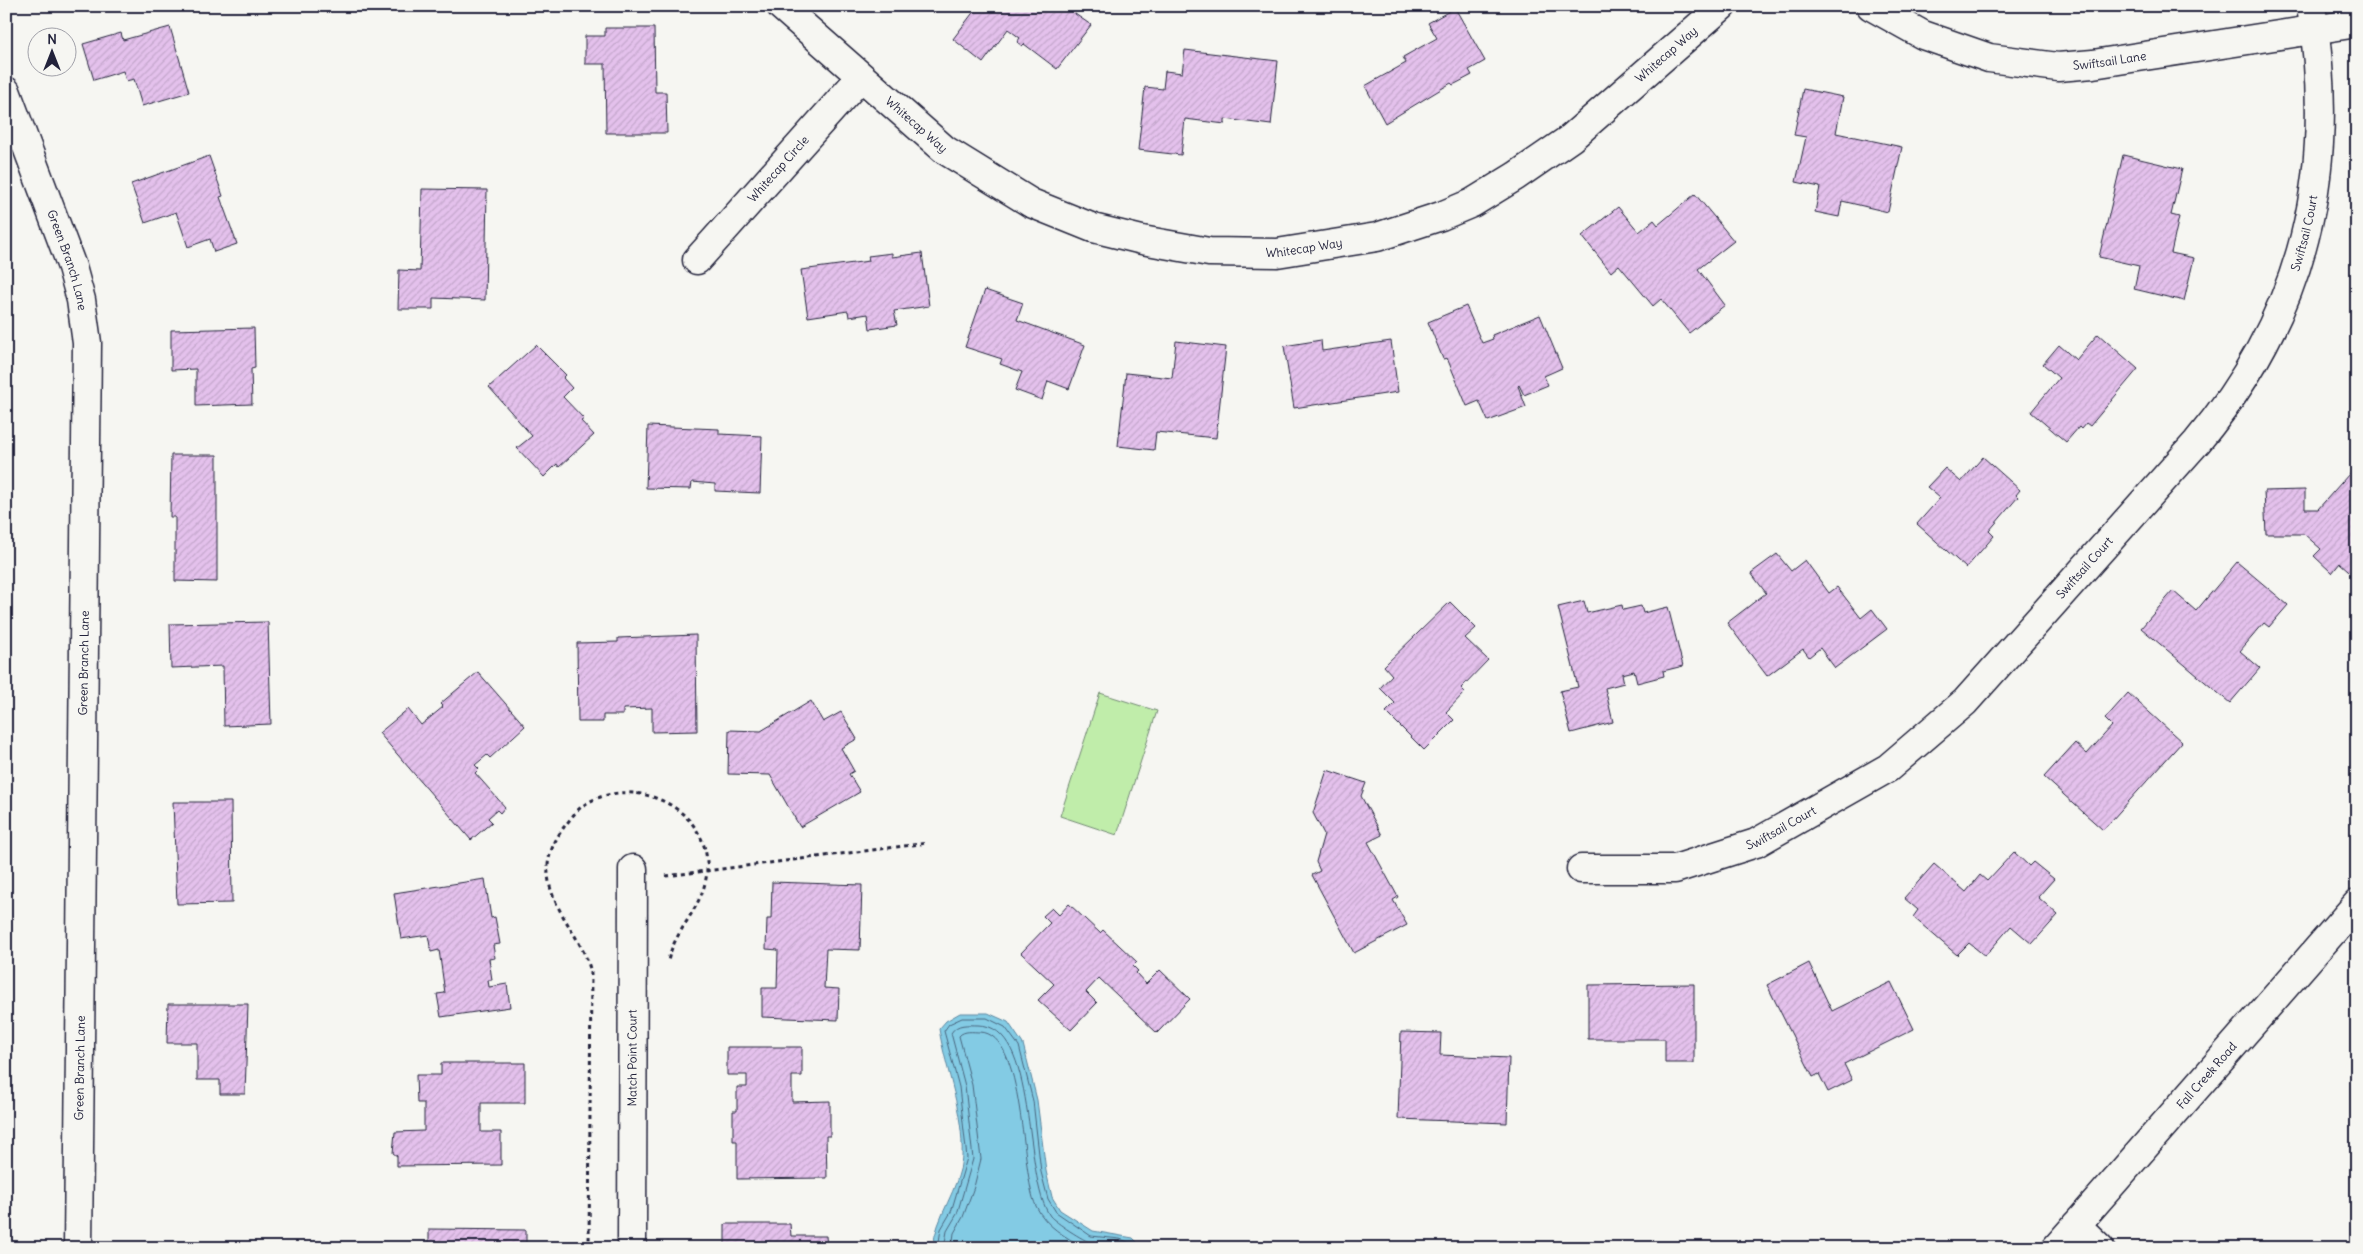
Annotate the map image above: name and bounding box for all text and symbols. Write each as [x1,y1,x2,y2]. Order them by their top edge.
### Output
street label: Whitecap Way [1632,23,1700,85]
north arrow [28,28,78,78]
text: N [47,30,57,48]
street label: Swiftsail Lane [2072,48,2147,73]
street label: Whitecap Way [882,93,951,156]
street label: Whitecap Circle [744,132,812,205]
street label: Swiftsail Court [2287,194,2320,273]
street label: Green Branch Lane [44,208,90,311]
street label: Whitecap Way [1265,235,1343,260]
street label: Swiftsail Court [2053,534,2116,602]
street label: Green Branch Lane [75,610,92,716]
street label: Swiftsail Court [1744,803,1818,853]
street label: Match Point Court [624,1009,640,1107]
street label: Green Branch Lane [71,1015,88,1121]
street label: Fall Creek Road [2173,1039,2240,1112]

